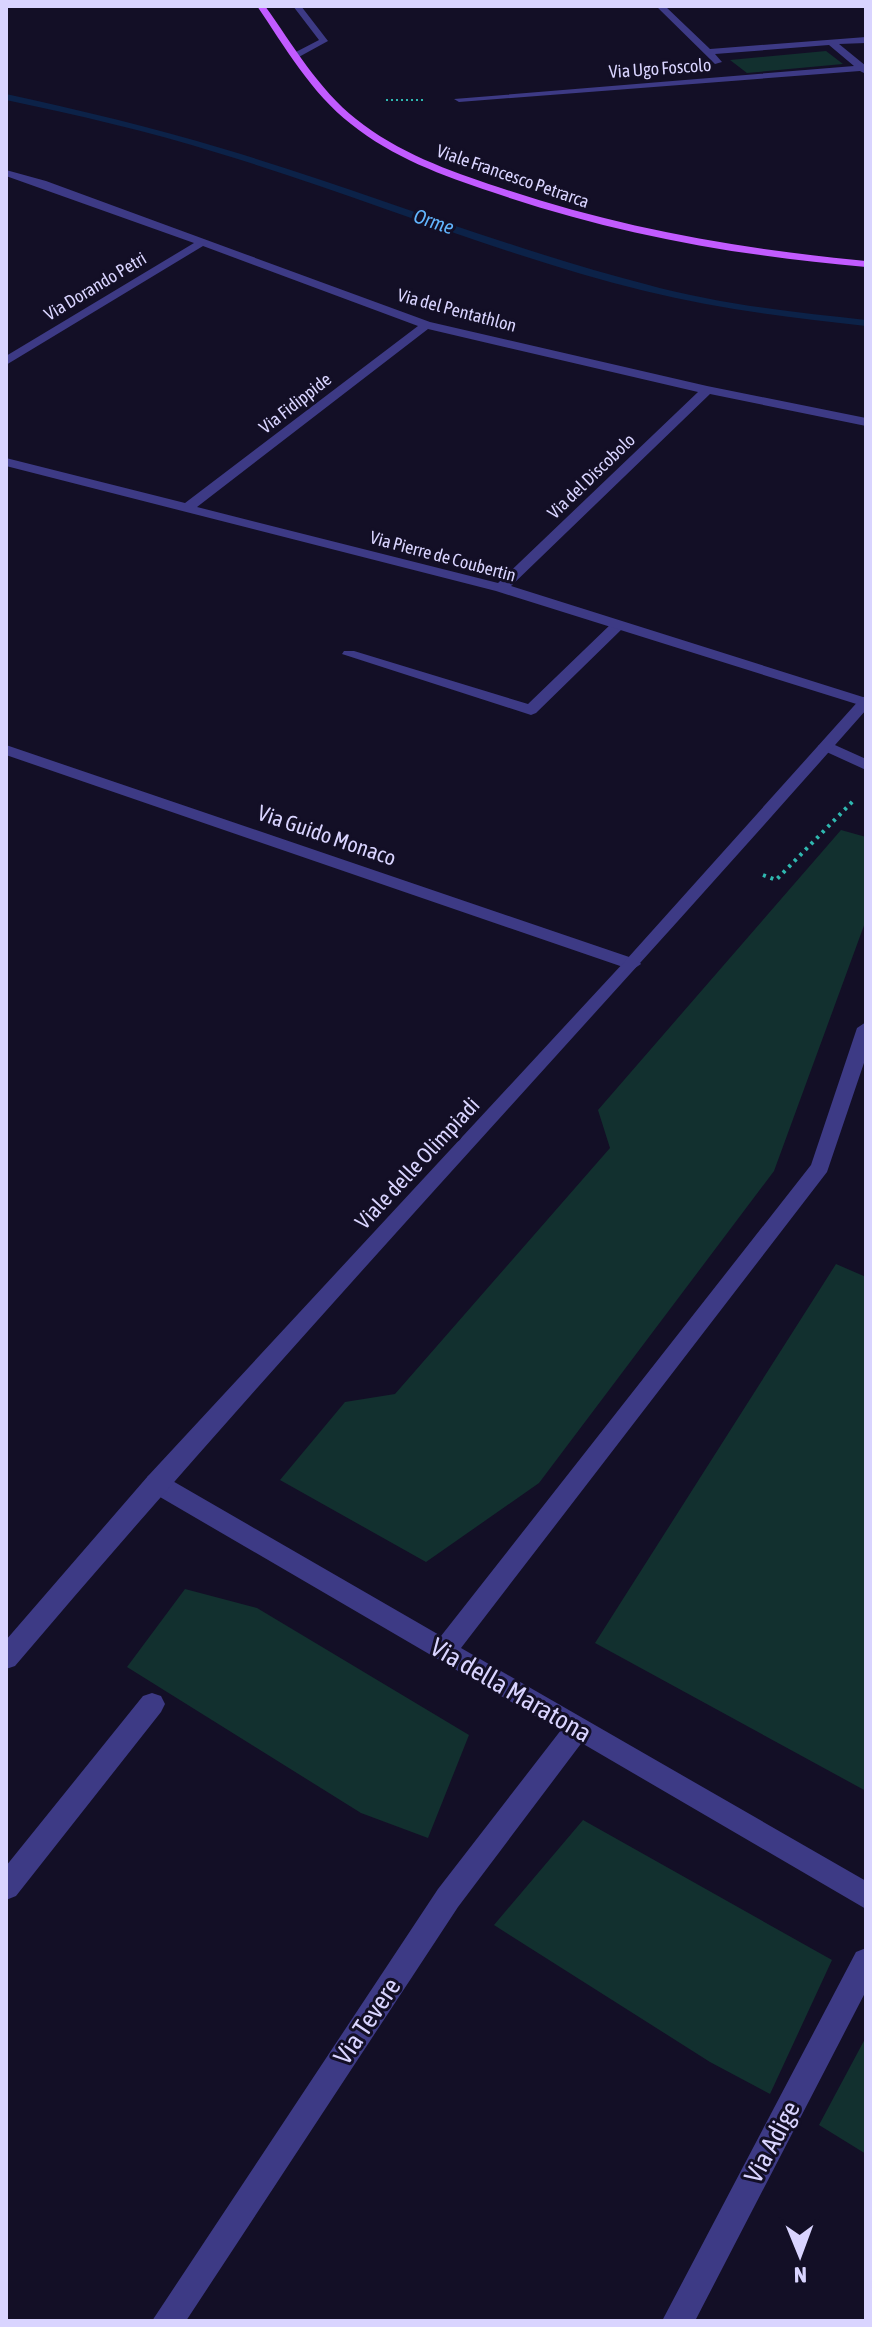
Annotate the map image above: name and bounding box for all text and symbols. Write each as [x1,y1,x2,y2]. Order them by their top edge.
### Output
street label: Via Ugo Foscolo [608,54,712,82]
street label: Viale Francesco Petrarca [434,140,592,212]
water label: Orme [411,203,457,239]
street label: Via Dorando Petri [40,247,150,325]
street label: Via del Pentathlon [395,284,519,336]
street label: Via Fidippide [255,368,335,438]
street label: Via del Discobolo [543,429,639,523]
street label: Via Pierre de Coubertin [368,526,518,586]
street label: Via Guido Monaco [254,799,400,871]
street label: Viale delle Olimpiadi [349,1092,485,1234]
street label: Via della Maratona [425,1632,597,1748]
street label: Via Tevere [327,1972,407,2070]
street label: Via Adige [738,2096,806,2188]
north arrow [760,2215,840,2295]
text: N [794,2262,807,2288]

